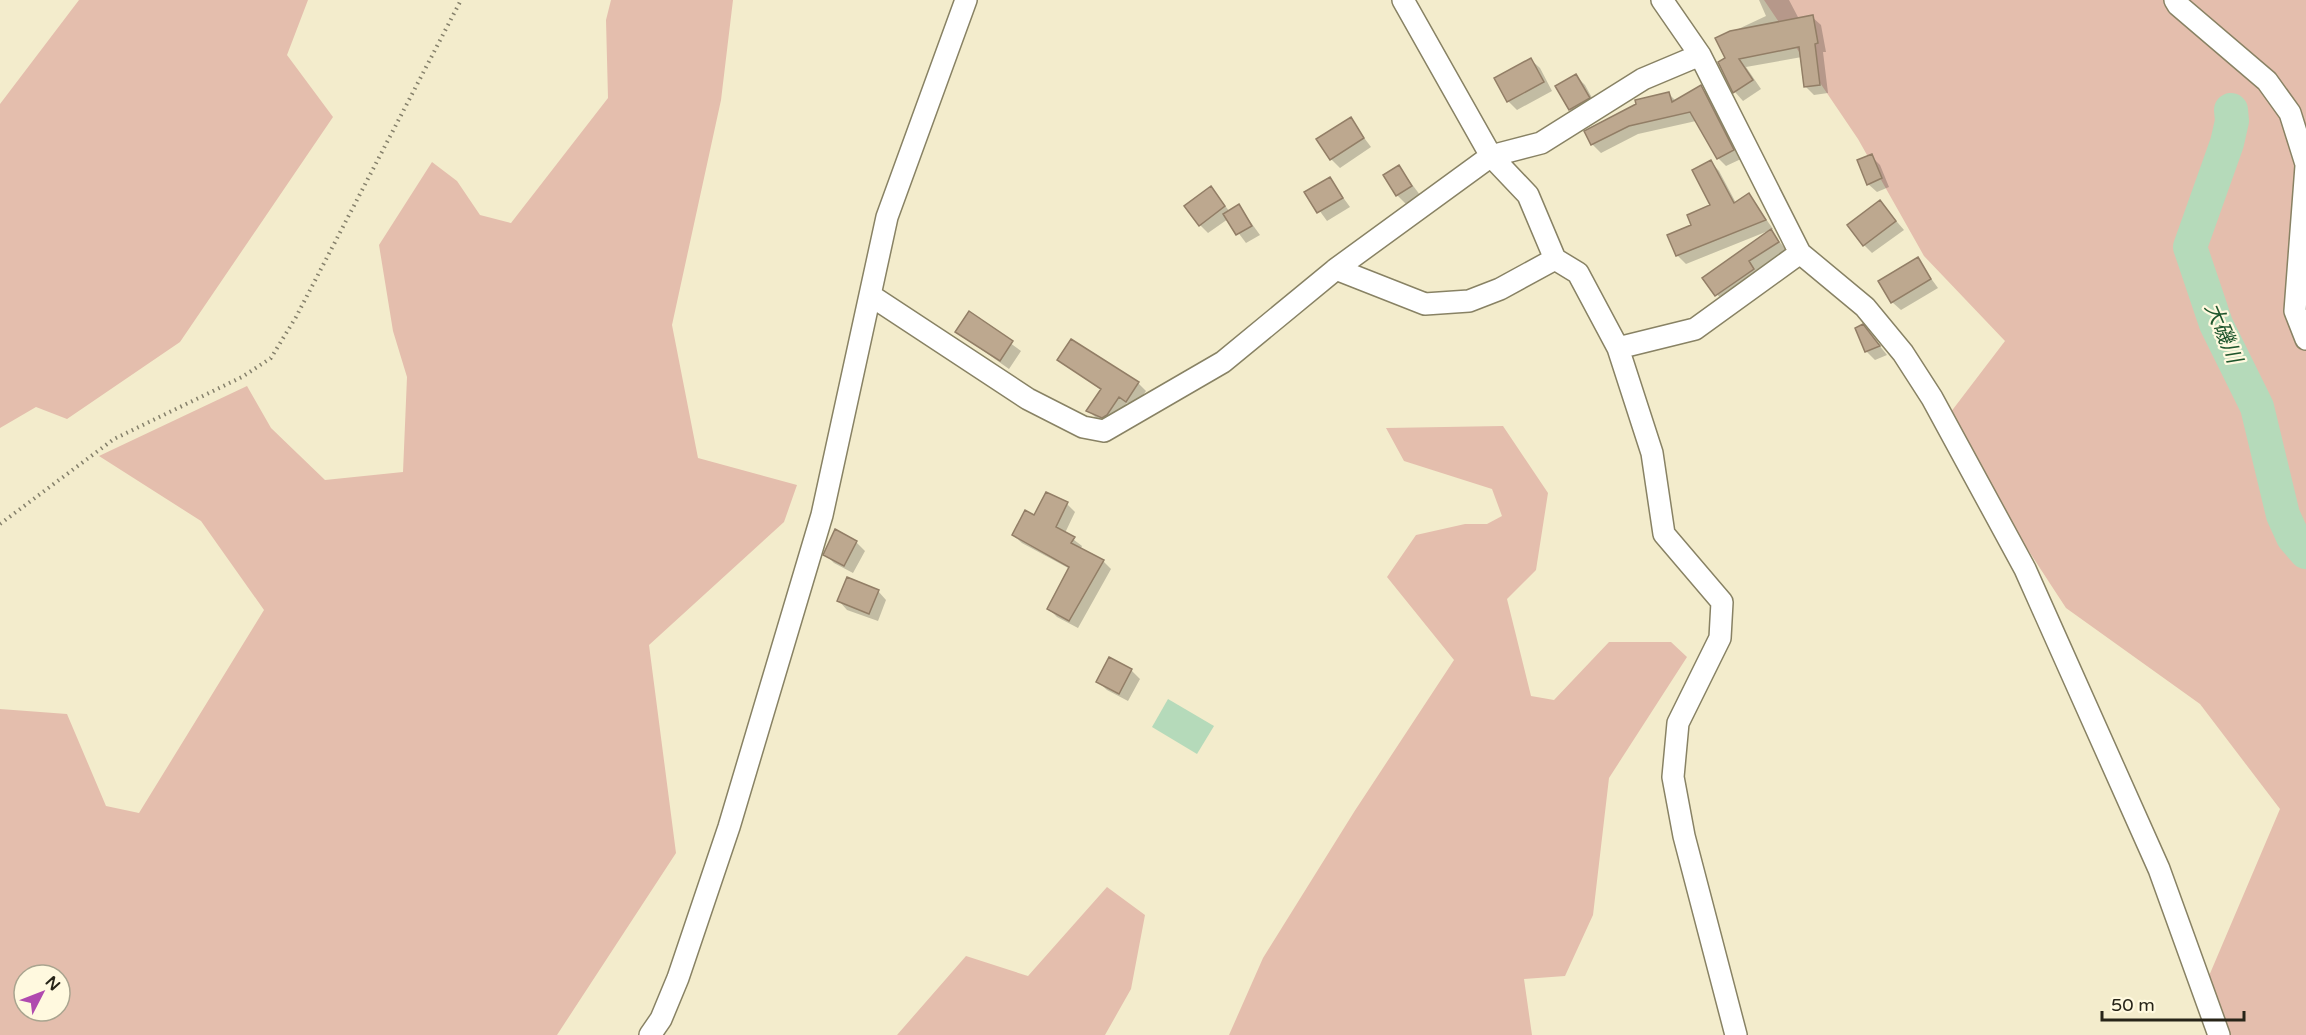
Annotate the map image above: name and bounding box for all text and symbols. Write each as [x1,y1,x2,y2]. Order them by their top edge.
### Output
water label: 大磯川 [2199,299,2248,369]
north arrow [12,963,72,1023]
text: N [41,972,64,995]
scale bar [2102,984,2244,1022]
text: 50 m [2111,994,2155,1016]

